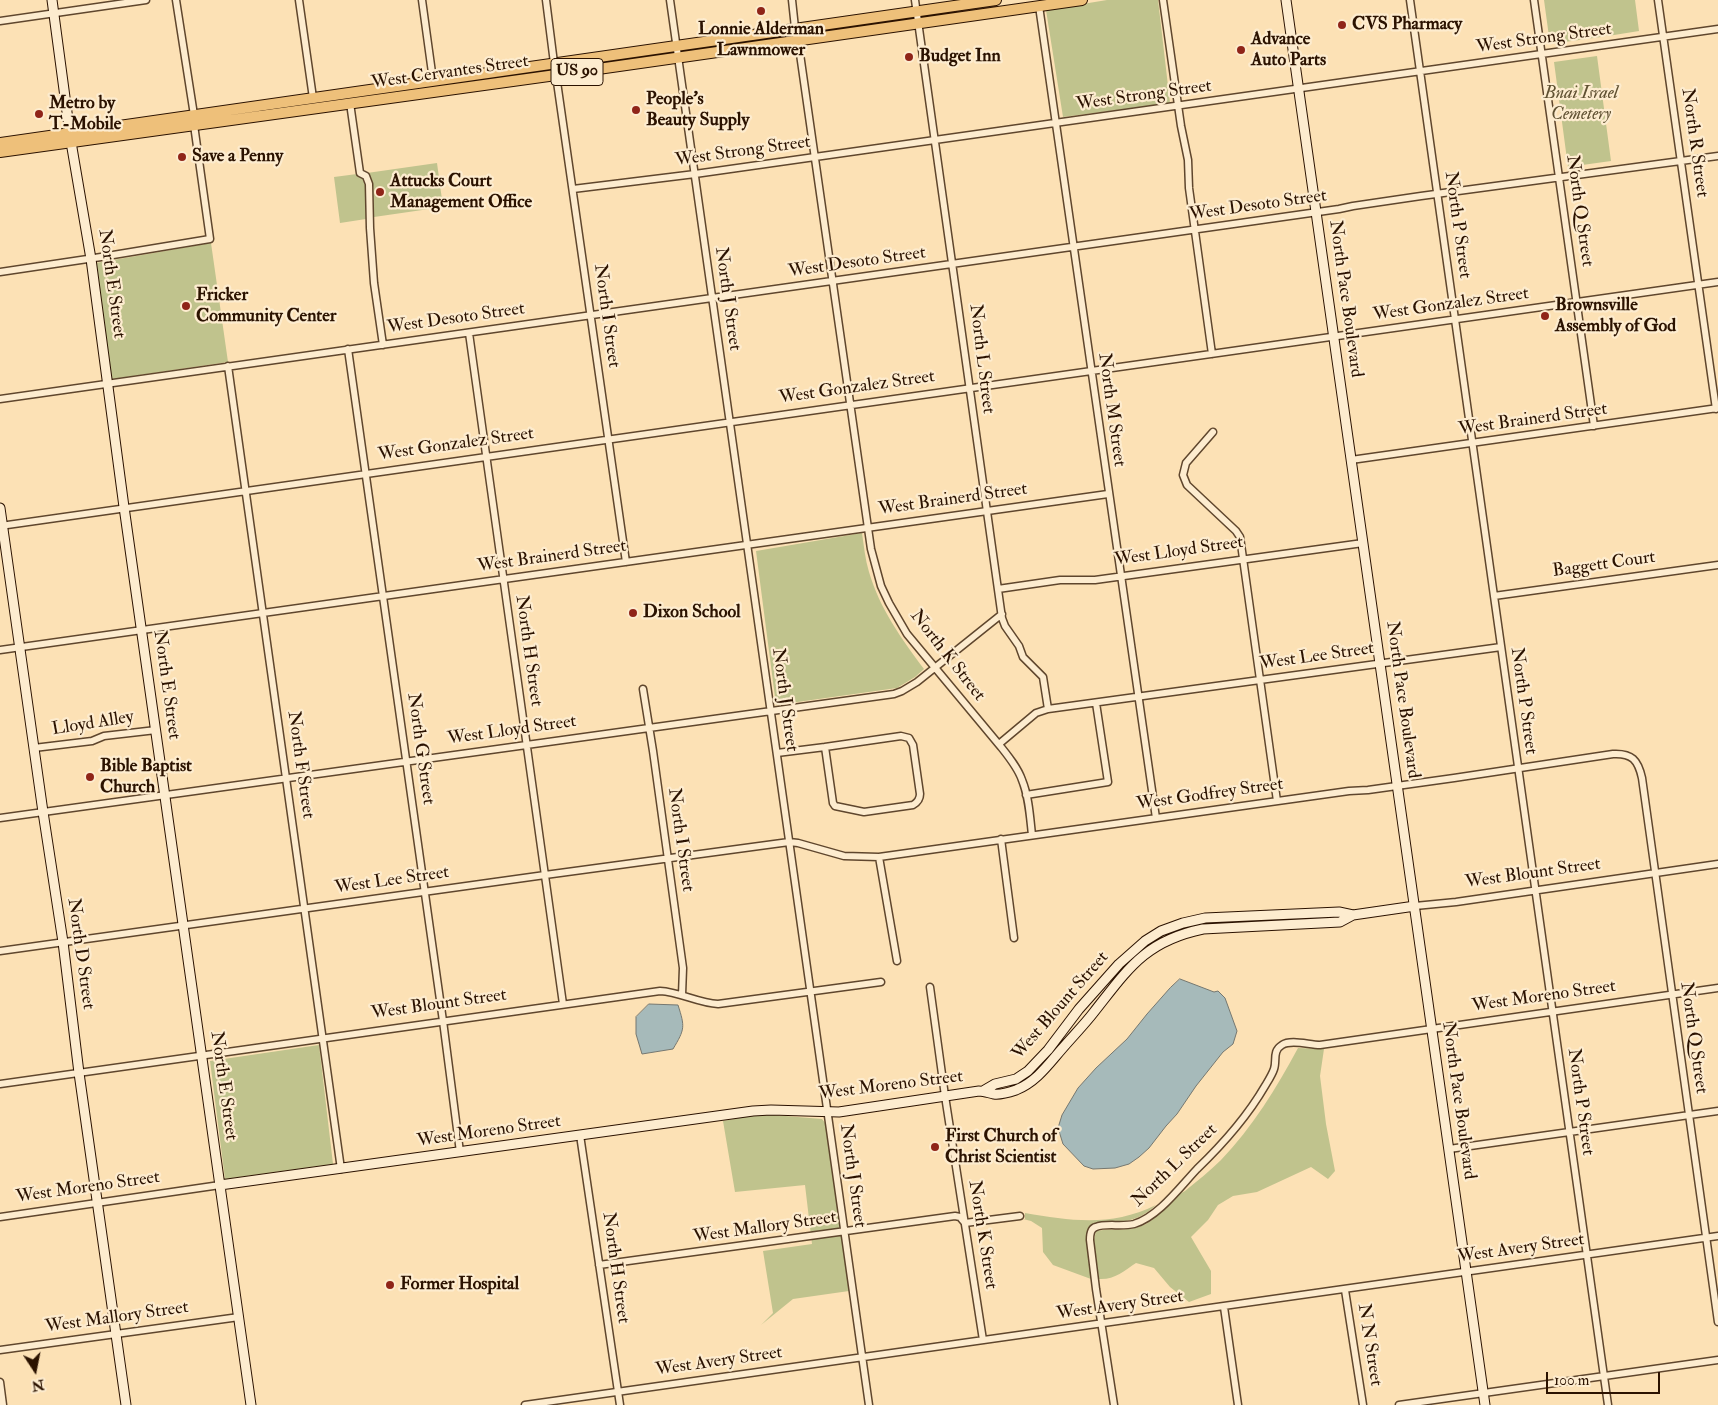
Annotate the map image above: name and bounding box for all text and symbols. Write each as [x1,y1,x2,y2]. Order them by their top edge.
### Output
marker: Lonnie Alderman Lawnmower [755,5,767,17]
place label: CVS Pharmacy [1352,14,1462,36]
place label: Lonnie Alderman Lawnmower [698,19,824,62]
marker: CVS Pharmacy [1336,19,1348,31]
street label: West Strong Street [1475,19,1613,59]
place label: Advance Auto Parts [1251,29,1326,72]
marker: Advance Auto Parts [1235,44,1247,56]
place label: Budget Inn [919,46,1001,68]
street label: West Cervantes Street [370,51,530,95]
marker: Budget Inn [903,51,915,63]
road number: US 90 [551,58,603,86]
street label: West Strong Street [1075,76,1213,116]
park label: Bnai Israel Cemetery [1544,83,1618,126]
street label: North R Street [1676,87,1712,199]
place label: People's Beauty Supply [646,89,749,132]
place label: Metro by T-Mobile [49,93,121,136]
marker: People's Beauty Supply [630,104,642,116]
marker: Metro by T-Mobile [33,108,45,120]
street label: West Strong Street [674,132,812,172]
place label: Save a Penny [192,146,283,168]
marker: Save a Penny [176,151,188,163]
street label: North Q Street [1560,154,1598,268]
street label: North P Street [1439,170,1475,280]
place label: Attucks Court Management Office [390,171,532,213]
marker: Attucks Court Management Office [374,186,386,198]
street label: West Desoto Street [1188,186,1328,226]
street label: North Pace Boulevard [1323,219,1367,379]
street label: North E Street [93,228,129,340]
street label: West Desoto Street [787,243,927,283]
street label: North J Street [709,246,745,352]
street label: North I Street [588,263,624,369]
street label: West Gonzalez Street [1372,283,1530,327]
place label: Fricker Community Center [196,285,336,328]
place label: Brownsville Assembly of God [1555,295,1676,338]
street label: West Desoto Street [386,299,526,339]
marker: Fricker Community Center [180,300,192,312]
street label: North L Street [964,303,998,415]
marker: Brownsville Assembly of God [1539,310,1551,322]
street label: North M Street [1092,352,1130,468]
street label: West Gonzalez Street [778,366,936,410]
street label: West Brainerd Street [1457,399,1609,441]
street label: West Gonzalez Street [377,423,535,467]
street label: West Brainerd Street [877,479,1029,521]
street label: West Lloyd Street [1113,532,1245,572]
street label: West Brainerd Street [476,536,628,578]
street label: Baggett Court [1551,547,1657,583]
street label: North H Street [510,594,546,708]
place label: Dixon School [643,602,741,624]
street label: North K Street [905,606,989,706]
marker: Dixon School [627,607,639,619]
street label: North Pace Boulevard [1380,620,1424,780]
street label: North E Street [148,629,184,741]
street label: West Lee Street [1258,638,1376,676]
street label: North P Street [1505,646,1541,756]
street label: North J Street [766,647,802,753]
street label: North G Street [401,692,439,806]
street label: Lloyd Alley [51,707,135,741]
street label: North F Street [282,710,318,820]
street label: West Lloyd Street [446,711,578,751]
place label: Bible Baptist Church [100,756,192,799]
marker: Bible Baptist Church [84,771,96,783]
street label: West Godfrey Street [1135,774,1285,816]
street label: North I Street [662,787,698,893]
street label: West Blount Street [1464,854,1602,894]
street label: West Lee Street [333,862,451,900]
street label: North D Street [62,897,98,1011]
street label: West Blount Street [1008,947,1114,1065]
street label: West Moreno Street [1471,976,1617,1018]
street label: North Q Street [1674,981,1712,1095]
street label: West Blount Street [370,985,508,1025]
street label: North Pace Boulevard [1436,1021,1480,1181]
street label: North E Street [205,1030,241,1142]
street label: North P Street [1562,1047,1598,1157]
street label: West Moreno Street [818,1066,964,1106]
street label: West Moreno Street [416,1111,562,1153]
street label: North L Street [1128,1120,1222,1212]
street label: North J Street [834,1123,870,1229]
place label: First Church of Christ Scientist [945,1126,1057,1168]
marker: First Church of Christ Scientist [929,1141,941,1153]
street label: West Moreno Street [15,1167,161,1209]
street label: North K Street [963,1179,1001,1291]
street label: West Mallory Street [692,1207,838,1249]
street label: North H Street [597,1211,633,1325]
street label: West Avery Street [1456,1229,1586,1269]
place label: Former Hospital [400,1274,519,1296]
marker: Former Hospital [384,1279,396,1291]
street label: West Avery Street [1055,1286,1185,1326]
street label: West Mallory Street [44,1297,190,1339]
street label: N N Street [1352,1302,1386,1388]
street label: West Avery Street [654,1342,784,1382]
north arrow [10,1345,60,1395]
scale bar [1548,1362,1662,1394]
text: 100 m [1554,1371,1589,1390]
text: N [30,1376,46,1395]

